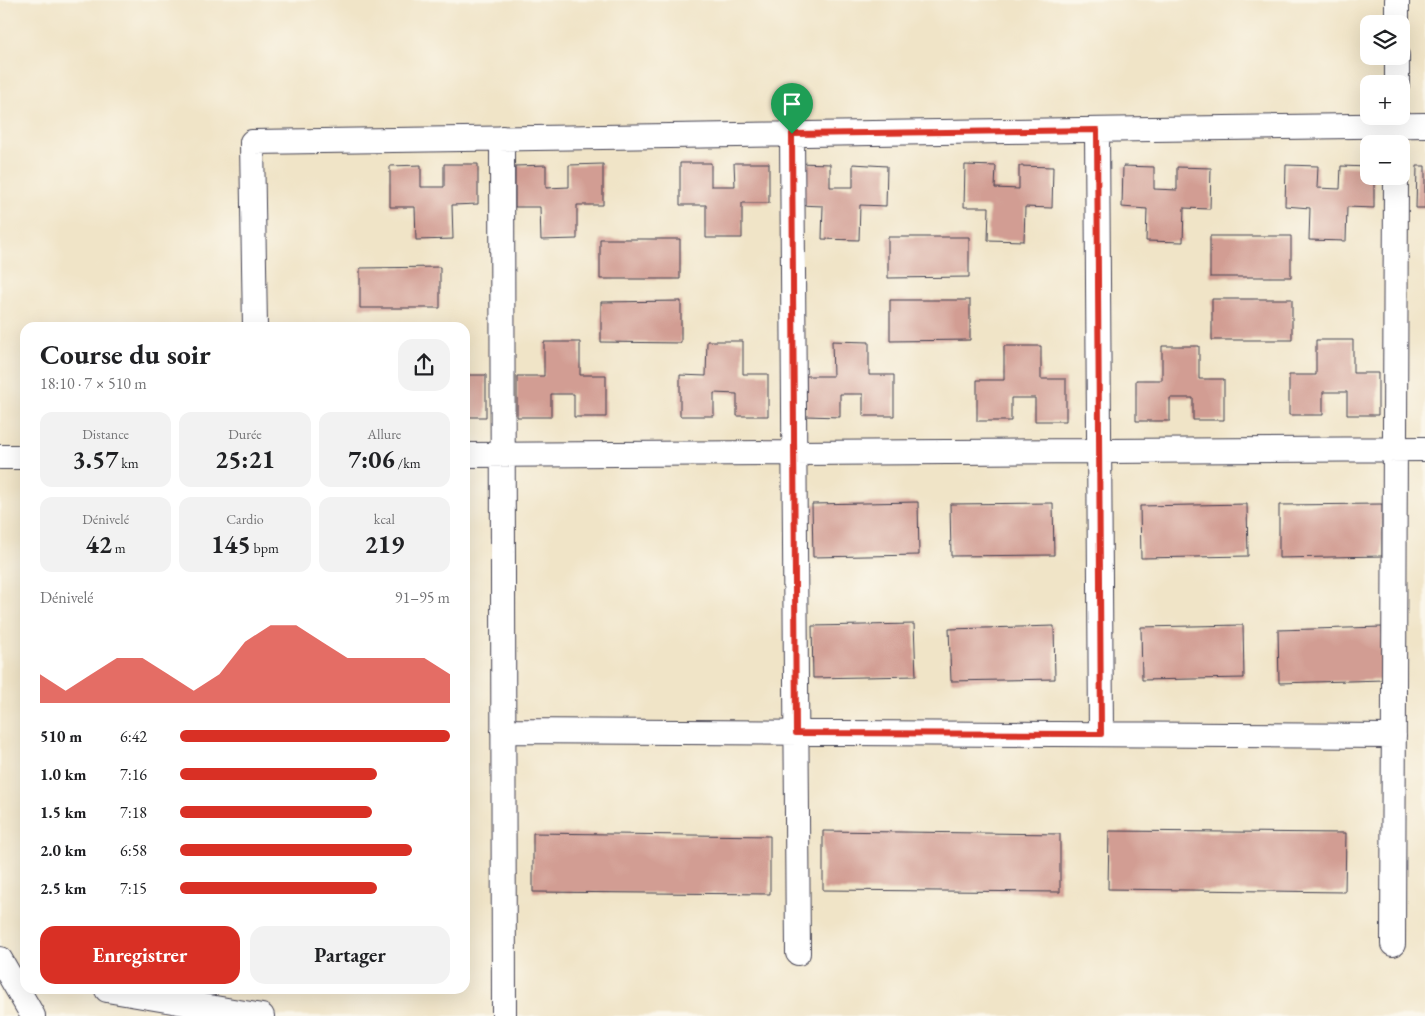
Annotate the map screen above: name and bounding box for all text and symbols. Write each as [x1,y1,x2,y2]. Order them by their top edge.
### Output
map controls [1360,15,1410,185]
button: layers [1360,15,1410,65]
button: + [1360,75,1410,125]
pin [771,83,813,134]
icon: arrive [778,90,806,118]
button: − [1360,135,1410,185]
text: Course du soir [40,336,211,372]
button: share [398,339,450,391]
text: 18:10 · 7 × 510 m [40,373,147,394]
text: Distance [82,425,129,443]
text: Durée [228,425,262,443]
text: Allure [367,425,401,443]
text: 3.57 [73,443,118,475]
text: 25:21 [215,443,275,475]
text: 7:06 [348,443,395,475]
text: km [118,454,139,472]
text: /km [395,454,421,472]
text: Dénivelé [82,510,129,528]
text: Cardio [226,510,264,528]
text: kcal [374,510,395,528]
text: 42 [86,528,112,560]
text: 145 [211,528,251,560]
text: 219 [364,528,404,560]
text: m [112,539,126,557]
text: bpm [251,539,279,557]
text: Dénivelé [40,587,94,608]
text: 91–95 m [395,587,450,608]
text: 510 m [40,726,82,747]
text: 6:42 [120,726,147,747]
text: 1.0 km [40,764,86,785]
text: 7:16 [120,764,147,785]
text: 1.5 km [40,802,86,823]
text: 7:18 [120,802,147,823]
text: 2.0 km [40,840,86,861]
text: 6:58 [120,840,147,861]
text: 2.5 km [40,878,86,899]
text: 7:15 [120,878,147,899]
button: Enregistrer [40,926,240,984]
button: Partager [250,926,450,984]

